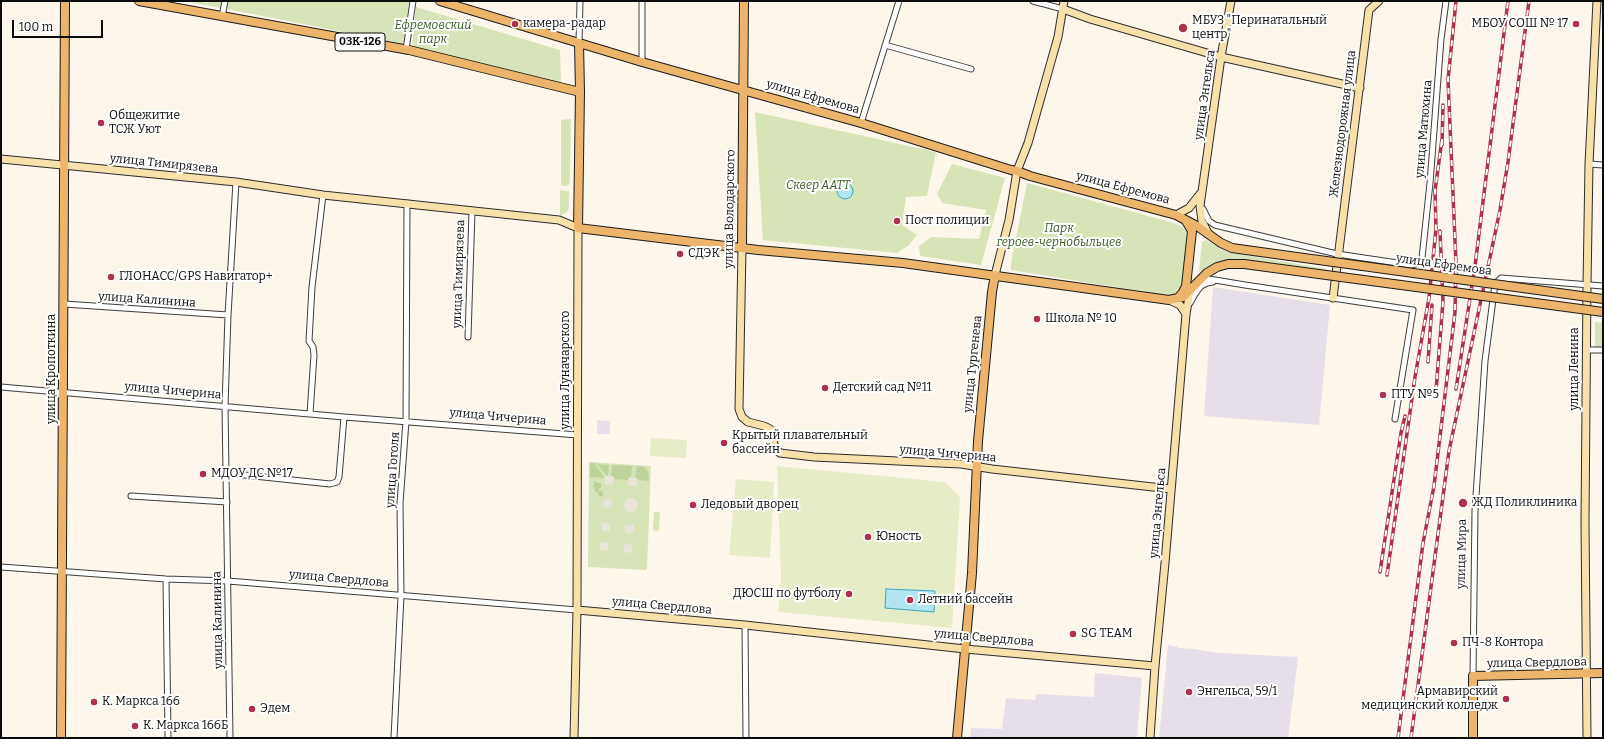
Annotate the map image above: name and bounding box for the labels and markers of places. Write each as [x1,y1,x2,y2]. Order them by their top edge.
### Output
place label: МБУЗ "Перинатальный центр" [1192,14,1327,42]
place label: камера-радар [523,17,606,31]
place label: МБОУ СОШ № 17 [1472,17,1568,31]
marker: камера-радар [510,19,520,29]
marker: МБОУ СОШ № 17 [1571,19,1581,29]
marker: МБУЗ "Перинатальный центр" [1177,22,1189,34]
place label: Общежитие ТСЖ Уют [109,109,180,137]
marker: Общежитие ТСЖ Уют [96,118,106,128]
place label: Пост полиции [905,214,989,228]
marker: Пост полиции [892,216,902,226]
place label: СДЭК [688,247,720,261]
marker: СДЭК [675,249,685,259]
place label: ГЛОНАСС/GPS Навигатор+ [119,270,273,284]
marker: ГЛОНАСС/GPS Навигатор+ [106,272,116,282]
place label: Школа № 10 [1045,312,1117,326]
marker: Школа № 10 [1032,314,1042,324]
place label: Детский сад №11 [833,381,932,395]
marker: Детский сад №11 [820,383,830,393]
place label: ПТУ №5 [1391,388,1439,402]
marker: ПТУ №5 [1378,390,1388,400]
place label: Крытый плавательный бассейн [732,429,868,457]
marker: Крытый плавательный бассейн [719,438,729,448]
place label: МДОУ ДС №17 [211,467,293,481]
marker: МДОУ ДС №17 [198,469,208,479]
place label: ЖД Поликлиника [1472,496,1577,510]
marker: ЖД Поликлиника [1457,497,1469,509]
place label: Ледовый дворец [701,498,799,512]
marker: Ледовый дворец [688,500,698,510]
place label: Юность [876,530,921,544]
marker: Юность [863,532,873,542]
place label: ДЮСШ по футболу [733,587,841,601]
marker: ДЮСШ по футболу [844,589,854,599]
place label: Летний бассейн [918,593,1013,607]
marker: Летний бассейн [905,595,915,605]
place label: SG TEAM [1081,627,1132,641]
marker: SG TEAM [1068,629,1078,639]
place label: ПЧ-8 Контора [1462,636,1544,650]
marker: ПЧ-8 Контора [1449,638,1459,648]
place label: Энгельса, 59/1 [1197,685,1277,699]
place label: Армавирский медицинский колледж [1361,685,1498,713]
marker: Энгельса, 59/1 [1184,687,1194,697]
marker: Армавирский медицинский колледж [1501,694,1511,704]
place label: К. Маркса 166 [102,695,180,709]
marker: К. Маркса 166 [89,697,99,707]
place label: Эдем [260,702,290,716]
marker: Эдем [247,704,257,714]
place label: К. Маркса 166Б [143,719,228,733]
marker: К. Маркса 166Б [130,721,140,731]

